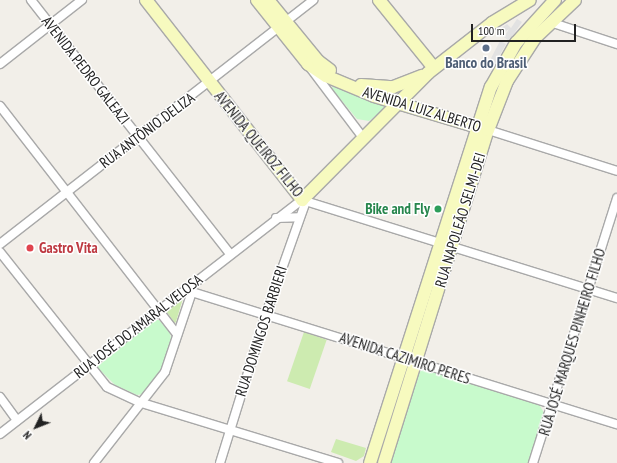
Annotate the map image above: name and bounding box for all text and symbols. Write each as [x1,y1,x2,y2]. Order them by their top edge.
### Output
street label: AVENIDA PEDRO GALEAZI [38,12,134,128]
scale bar [473,16,578,42]
text: 100 m [478,23,505,38]
marker: Banco do Brasil [481,43,491,53]
place label: Banco do Brasil [445,54,527,72]
street label: AVENIDA LUIZ ALBERTO [360,82,484,136]
street label: AVENIDA QUEIROZ FILHO [210,87,308,201]
street label: RUA ANTÔNIO DELIZA [96,88,198,172]
street label: RUA NAPOLEÃO SELMI-DEI [431,150,489,290]
place label: Bike and Fly [365,200,430,218]
marker: Bike and Fly [433,204,443,214]
place label: Gastro Vita [39,239,98,257]
marker: Gastro Vita [24,242,36,254]
street label: RUA JOSÉ MARQUES PINHEIRO FILHO [535,246,609,438]
street label: RUA DOMINGOS BARBIERI [231,263,291,399]
street label: RUA JOSÉ DO AMARAL VELOSA [69,270,207,382]
street label: AVENIDA CAZIMIRO PERES [337,328,473,388]
north arrow [16,407,56,447]
text: N [20,428,34,442]

